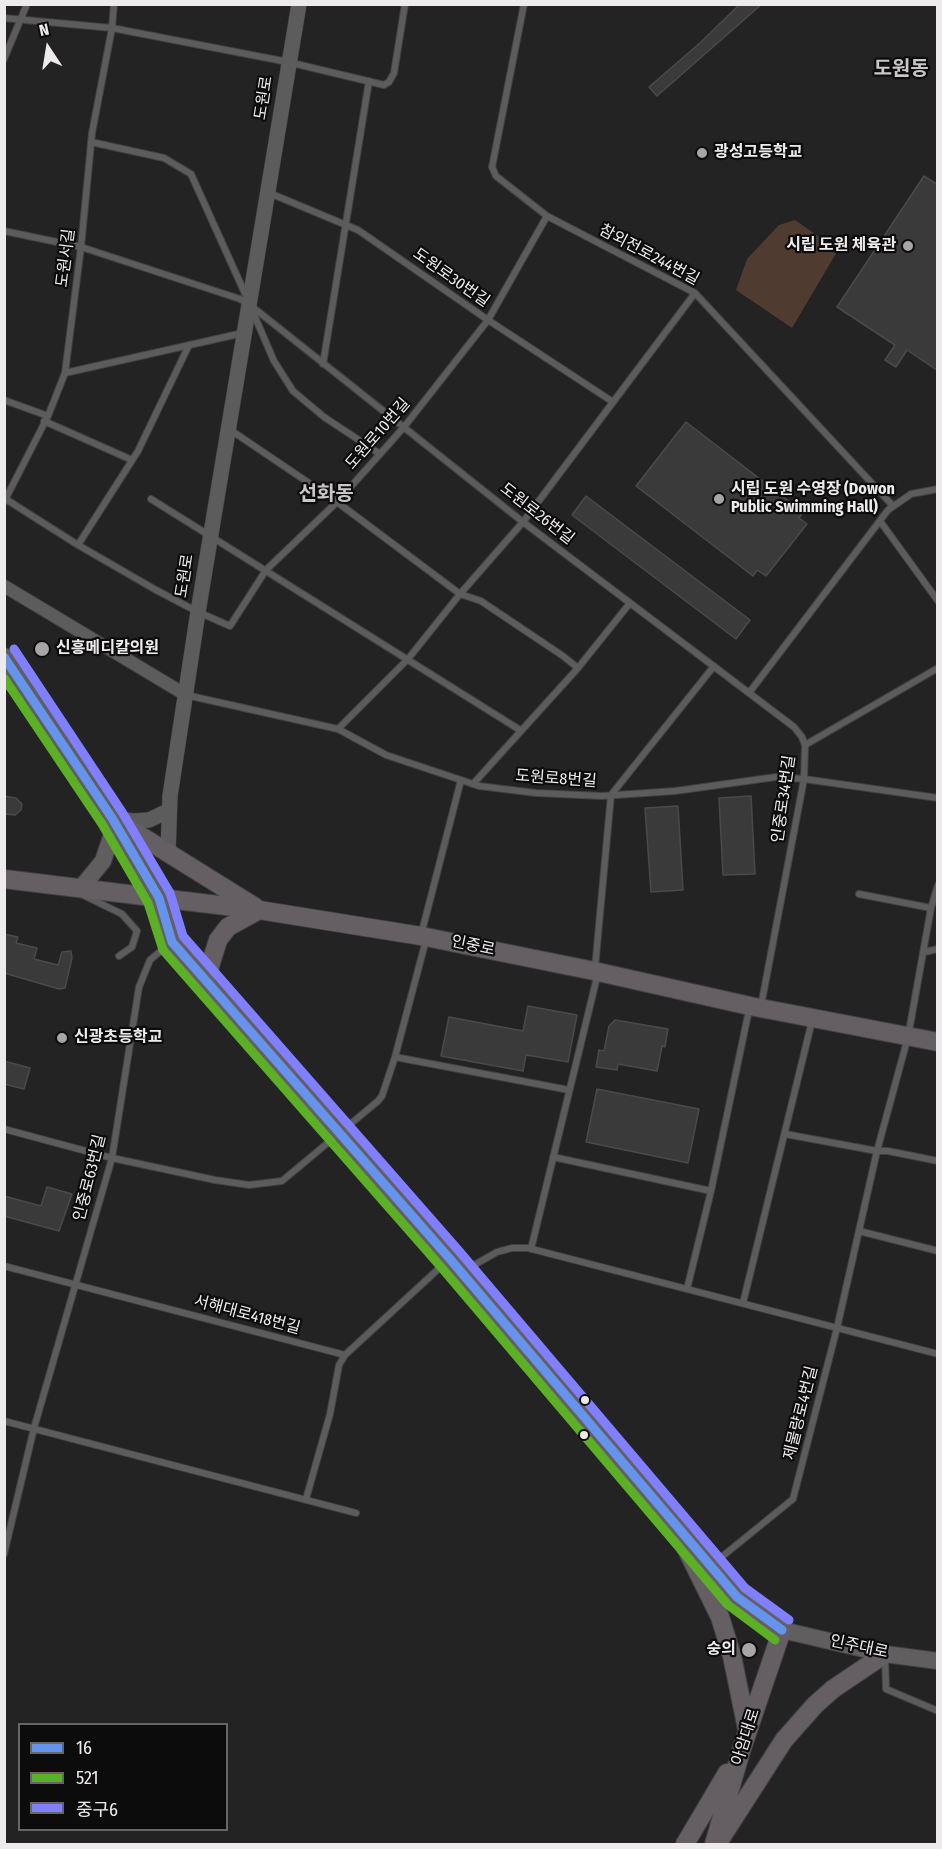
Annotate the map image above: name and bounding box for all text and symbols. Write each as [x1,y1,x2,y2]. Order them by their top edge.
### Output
north arrow [18,18,78,78]
text: N [37,20,51,40]
district label: 도원동 [873,57,929,81]
street label: 도원로 [251,75,277,121]
place label: 광성고등학교 [714,143,802,163]
marker: 광성고등학교 [695,146,709,160]
street label: 참외전로244번길 [596,221,702,289]
street label: 도원서길 [53,228,79,288]
place label: 시립 도원 체육관 [786,236,896,256]
marker: 시립 도원 체육관 [901,239,915,253]
street label: 도원로30번길 [409,245,493,311]
street label: 도원로10번길 [342,394,414,474]
street label: 도원로26번길 [496,479,578,549]
place label: 시립 도원 수영장 (Dowon Public Swimming Hall) [731,480,895,518]
district label: 선화동 [298,482,354,506]
marker: 시립 도원 수영장 (Dowon Public Swimming Hall) [712,492,726,506]
street label: 도원로 [172,553,198,599]
place label: 신흥메디칼의원 [56,639,159,659]
marker: 신흥메디칼의원 [33,640,51,658]
street label: 인중로34번길 [768,754,800,844]
street label: 도원로8번길 [515,767,597,791]
street label: 인중로 [449,932,497,960]
place label: 신광초등학교 [74,1028,162,1048]
marker: 신광초등학교 [55,1031,69,1045]
street label: 인중로63번길 [70,1133,110,1223]
street label: 서해대로418번길 [192,1292,302,1338]
street label: 제물량로4번길 [780,1364,822,1462]
unlabelled marker [579,1394,591,1406]
unlabelled marker [578,1429,590,1441]
street label: 인주대로 [828,1631,890,1663]
place label: 숭의 [707,1640,736,1660]
marker: 숭의 [740,1641,758,1659]
street label: 아암대로 [728,1706,764,1768]
legend [18,1723,228,1831]
text: 16 [76,1737,92,1759]
text: 521 [76,1767,99,1789]
text: 중구6 [76,1799,118,1821]

